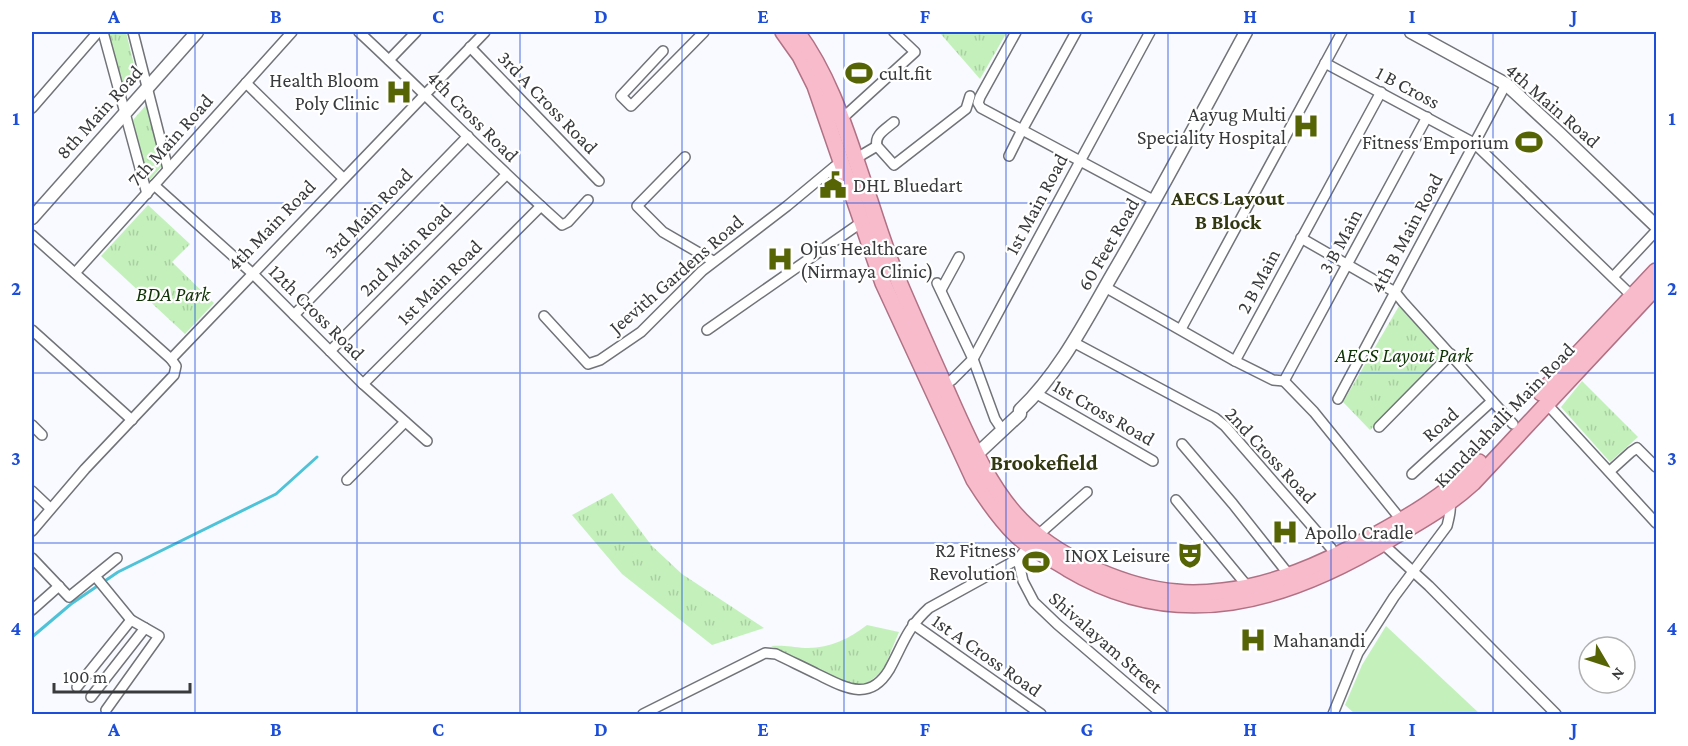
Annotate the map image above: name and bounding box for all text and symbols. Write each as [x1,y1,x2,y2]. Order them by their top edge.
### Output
text: A [107,5,121,27]
text: B [270,5,282,27]
text: C [432,5,444,27]
text: D [594,5,608,27]
text: E [757,5,769,27]
text: F [920,5,931,27]
text: G [1081,5,1094,27]
text: H [1243,5,1257,27]
text: I [1409,5,1416,27]
text: J [1569,5,1578,27]
street label: 3rd A Cross Road [494,46,603,158]
sports icon: cult.fit [844,58,874,88]
street label: 4th Main Road [1501,58,1605,152]
street label: 8th Main Road [51,60,147,163]
street label: 1 B Cross [1372,61,1444,113]
place label: cult.fit [879,62,932,84]
street label: 4th Cross Road [423,66,523,166]
place label: Health Bloom Poly Clinic [269,69,380,115]
hospital icon: Health Bloom Poly Clinic [384,77,414,107]
street label: 7th Main Road [123,89,217,191]
place label: Aayug Multi Speciality Hospital [1137,103,1286,149]
text: 1 [12,107,20,129]
text: 1 [1668,107,1676,129]
hospital icon: Aayug Multi Speciality Hospital [1291,111,1321,141]
sports icon: Fitness Emporium [1514,127,1544,157]
place label: Fitness Emporium [1362,131,1509,154]
street label: 1st Main Road [1000,149,1072,258]
street label: 3rd Main Road [320,163,417,263]
street label: 4th B Main Road [1365,169,1447,297]
public building icon: DHL Bluedart [818,170,848,200]
place label: DHL Bluedart [853,174,963,196]
street label: 4th Main Road [222,175,320,275]
district label: AECS Layout B Block [1170,186,1285,234]
street label: 60 Feet Road [1073,193,1144,294]
street label: 2nd Main Road [355,199,456,300]
street label: 3 B Main [1314,205,1366,277]
street label: Jeevith Gardens Road [603,210,748,340]
street label: 1st Main Road [392,235,486,329]
place label: Ojus Healthcare (Nirmaya Clinic) [800,237,933,283]
hospital icon: Ojus Healthcare (Nirmaya Clinic) [765,244,795,274]
street label: 2 B Main [1232,245,1284,317]
street label: 12th Cross Road [265,260,370,365]
text: 2 [11,277,21,299]
text: 2 [1667,277,1677,299]
park label: BDA Park [136,283,211,305]
street label: Kundalahalli Main Road [1429,337,1579,493]
park label: AECS Layout Park [1334,344,1474,367]
street label: 1st Cross Road [1049,374,1159,450]
street label: Road [1417,402,1463,446]
street label: 2nd Cross Road [1221,403,1321,508]
text: 3 [11,447,21,469]
text: 3 [1667,447,1677,469]
district label: Brookefield [990,450,1098,475]
hospital icon: Apollo Cradle [1270,517,1300,547]
place label: Apollo Cradle [1305,521,1414,544]
place label: R2 Fitness Revolution [929,539,1016,584]
theatre icon: INOX Leisure [1175,540,1205,570]
place label: INOX Leisure [1065,544,1170,566]
sports icon: R2 Fitness Revolution [1021,547,1051,577]
street label: Shivalayam Street [1044,587,1168,698]
street label: 1st A Cross Road [928,609,1046,701]
text: 4 [11,617,22,639]
text: 4 [1667,617,1678,639]
hospital icon: Mahanandi [1238,625,1268,655]
place label: Mahanandi [1273,629,1365,651]
north arrow [1577,635,1637,695]
scale bar [54,656,190,694]
text: N [1608,665,1628,684]
text: 100 m [63,667,108,687]
text: A [107,718,121,740]
text: B [270,718,282,740]
text: C [432,718,444,740]
text: D [594,718,608,740]
text: E [757,718,769,740]
text: F [920,718,931,740]
text: G [1081,718,1094,740]
text: H [1243,718,1257,740]
text: I [1409,718,1416,740]
text: J [1569,718,1578,740]

